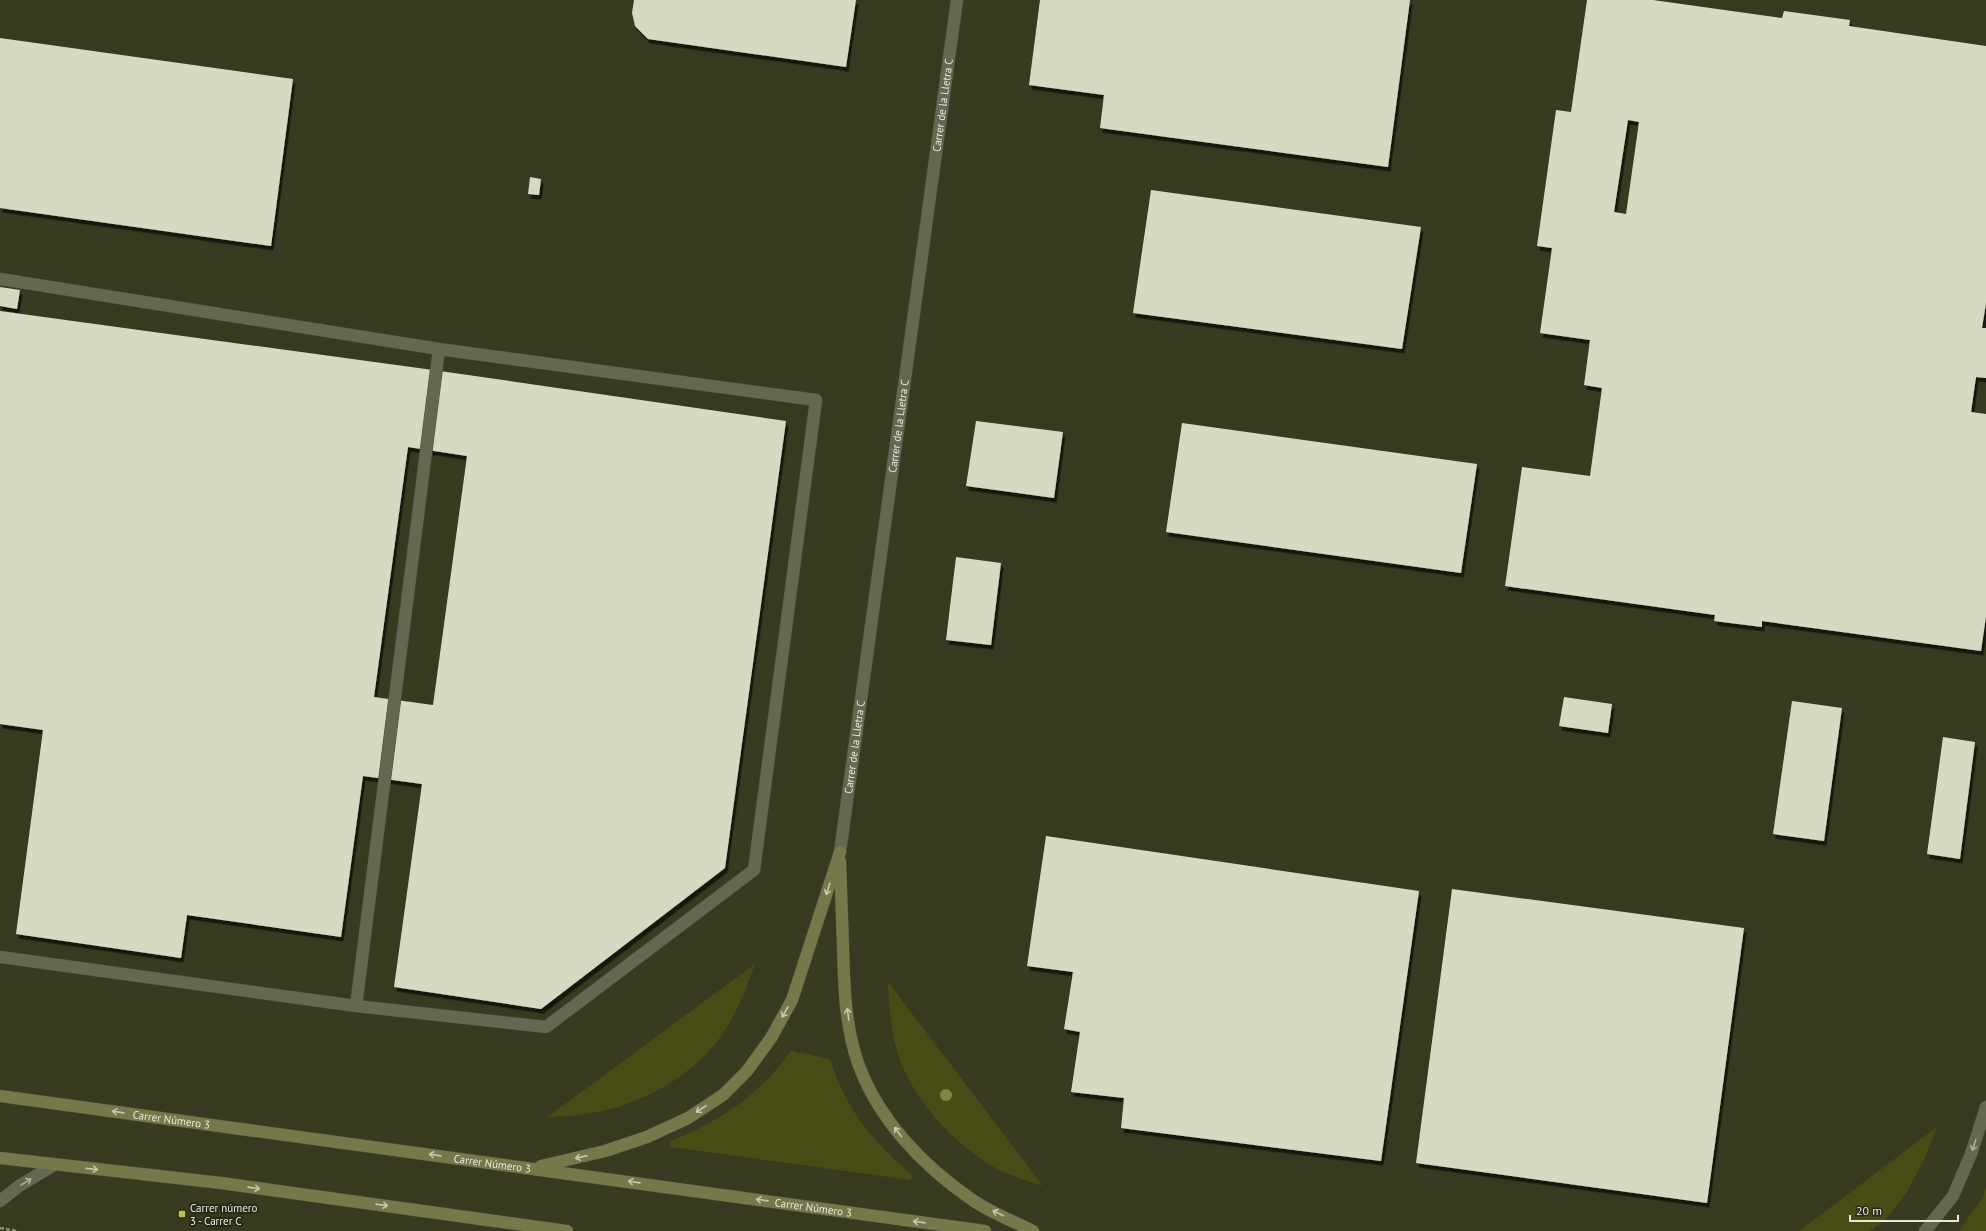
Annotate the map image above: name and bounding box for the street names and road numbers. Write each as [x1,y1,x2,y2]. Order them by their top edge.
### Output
street label: Carrer de la Lletra C [929,57,956,153]
street label: Carrer de la Lletra C [885,378,912,474]
street label: Carrer de la Lletra C [841,699,868,795]
street label: Carrer Número 3 [132,1107,211,1132]
street label: Carrer Número 3 [453,1151,532,1176]
street label: Carrer Número 3 [774,1195,853,1220]

